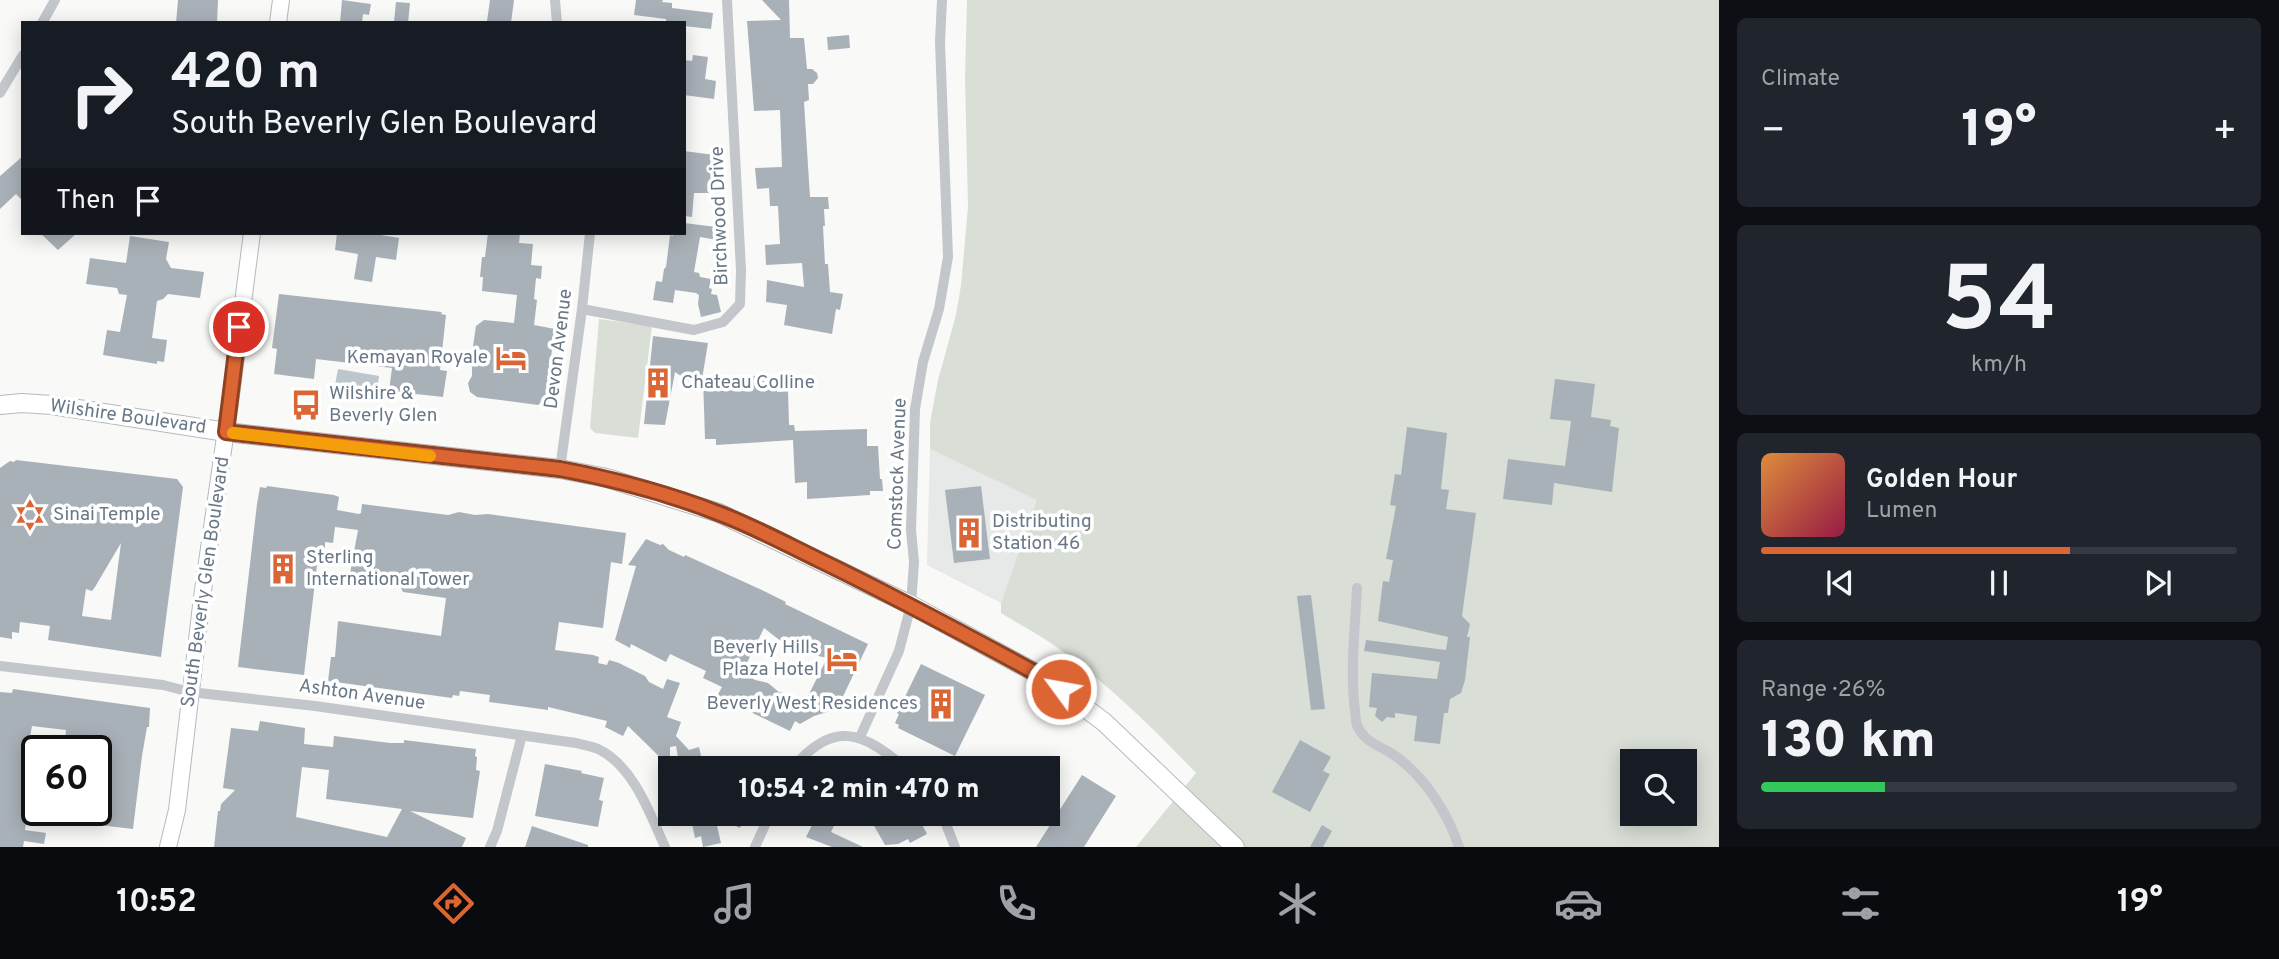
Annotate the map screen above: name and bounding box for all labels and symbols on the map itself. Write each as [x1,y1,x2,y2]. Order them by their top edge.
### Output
street label: Birchwood Drive [706,146,734,286]
street label: Devon Avenue [540,288,578,410]
pin [209,297,269,357]
hotel icon: Kemayan Royale [494,341,528,375]
place label: Kemayan Royale [347,346,488,370]
building icon: Chateau Colline [641,366,675,400]
place label: Chateau Colline [681,371,815,395]
place label: Wilshire & Beverly Glen [329,382,437,428]
bus stop icon: Wilshire & Beverly Glen [289,388,323,422]
street label: Wilshire Boulevard [48,394,208,440]
street label: Comstock Avenue [883,397,913,551]
street label: South Beverly Glen Boulevard [176,455,236,709]
synagogue icon: Sinai Temple [13,498,47,532]
place label: Sinai Temple [53,503,161,527]
place label: Distributing Station 46 [992,510,1092,556]
building icon: Distributing Station 46 [952,516,986,550]
place label: Sterling International Tower [306,546,470,592]
building icon: Sterling International Tower [266,552,300,586]
place label: Beverly Hills Plaza Hotel [713,636,819,682]
hotel icon: Beverly Hills Plaza Hotel [825,642,859,676]
position arrow [1024,652,1098,726]
street label: Ashton Avenue [297,674,427,716]
building icon: Beverly West Residences [924,687,958,721]
place label: Beverly West Residences [706,692,918,716]
speed limit sign: 60 [21,735,112,826]

